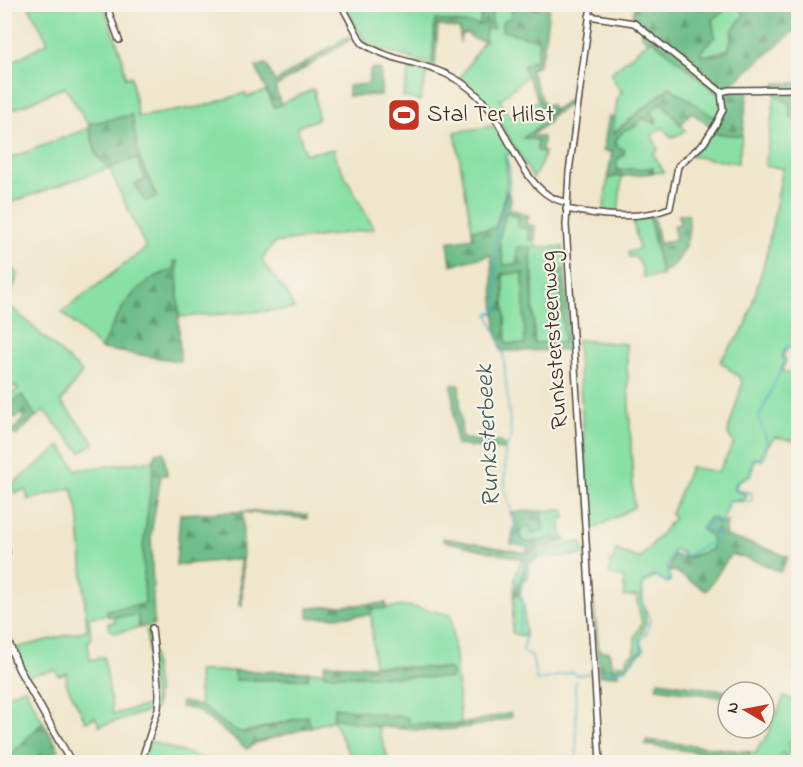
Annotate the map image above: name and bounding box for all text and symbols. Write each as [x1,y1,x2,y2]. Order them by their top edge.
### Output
sports icon: Stal Ter Hilst [386,97,422,133]
place label: Stal Ter Hilst [427,98,554,133]
street label: Runkstersteenweg [531,250,579,430]
water label: Runksterbeek [466,362,512,509]
north arrow [716,680,776,740]
text: N [720,700,746,715]

